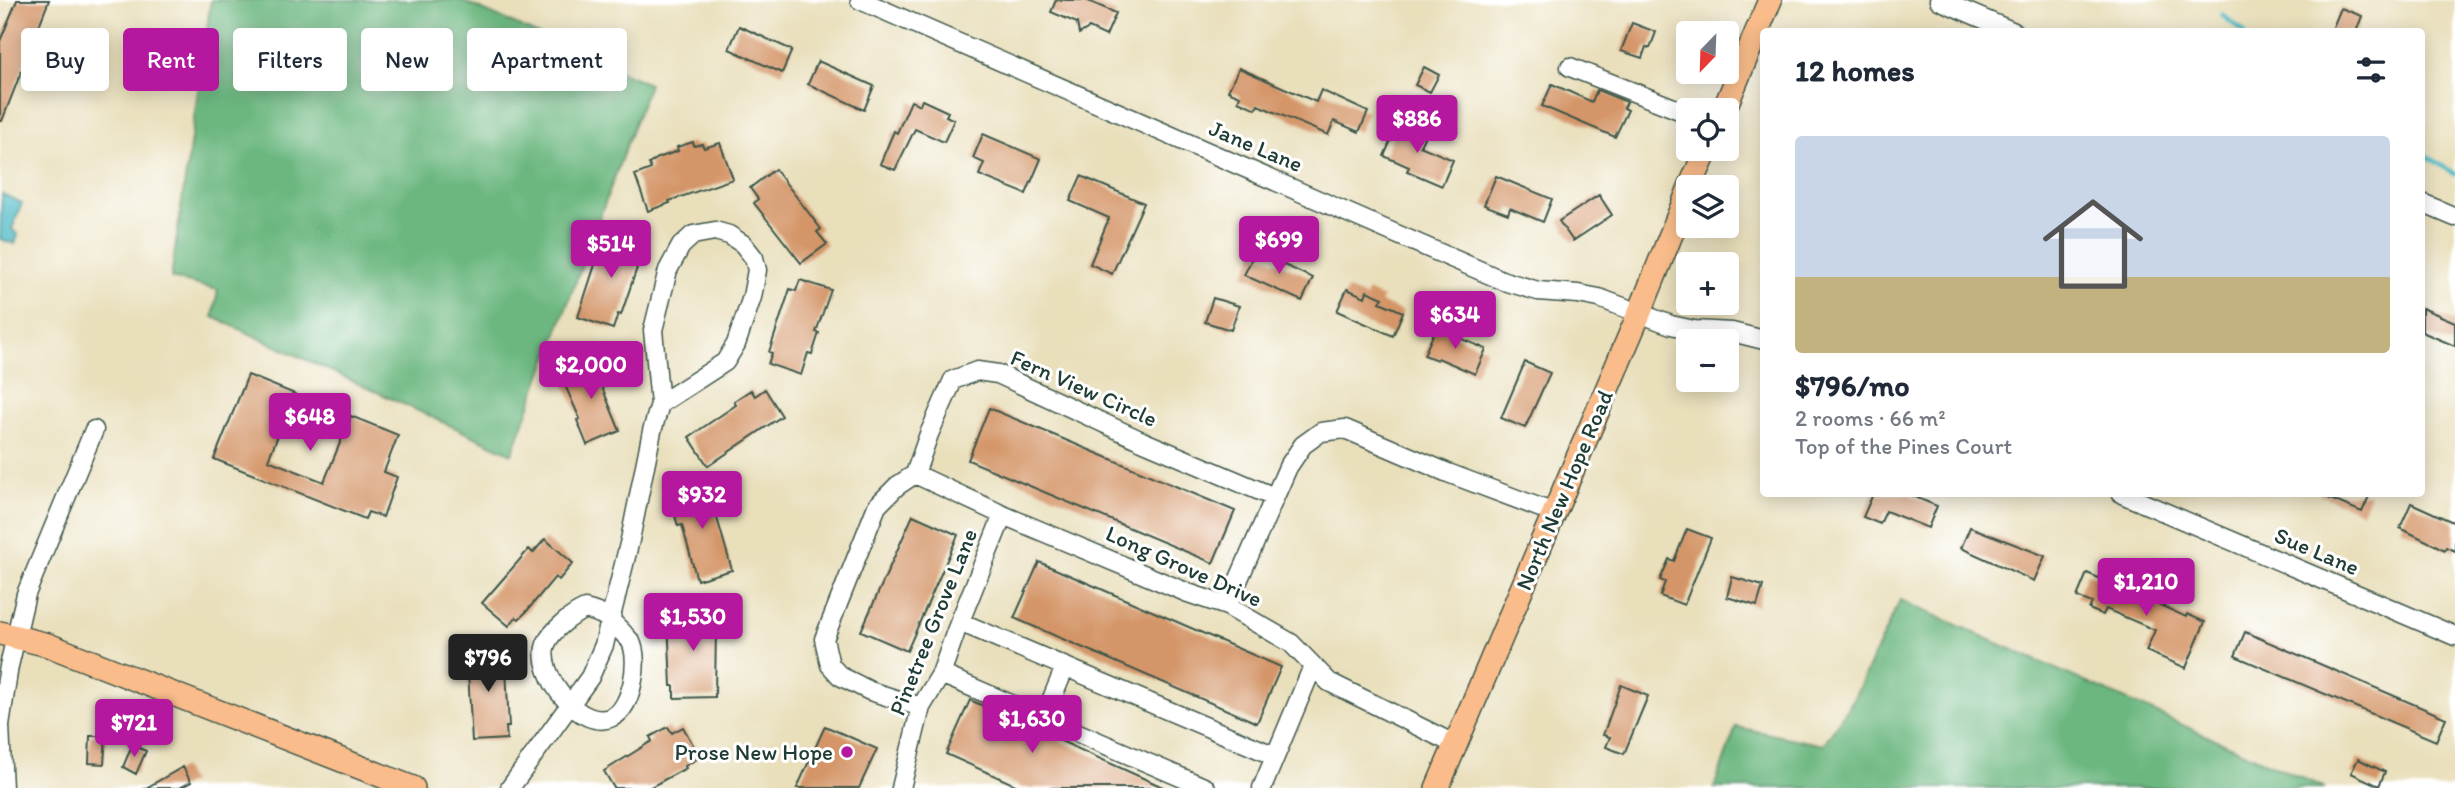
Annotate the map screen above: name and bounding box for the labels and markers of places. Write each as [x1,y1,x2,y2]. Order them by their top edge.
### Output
pin: $886 [1376,96,1458,155]
pin: $699 [1238,216,1320,276]
pin: $514 [570,220,652,280]
pin: $634 [1414,292,1496,351]
pin: $2,000 [534,342,648,401]
pin: $648 [269,393,351,453]
pin: $932 [661,472,743,531]
pin: $1,210 [2089,558,2203,618]
pin: $1,530 [636,594,750,653]
pin: $796 [447,634,529,694]
pin: $1,630 [975,696,1089,755]
pin: $721 [93,700,175,759]
place label: Prose New Hope [674,738,833,766]
marker: Prose New Hope [839,744,855,760]

